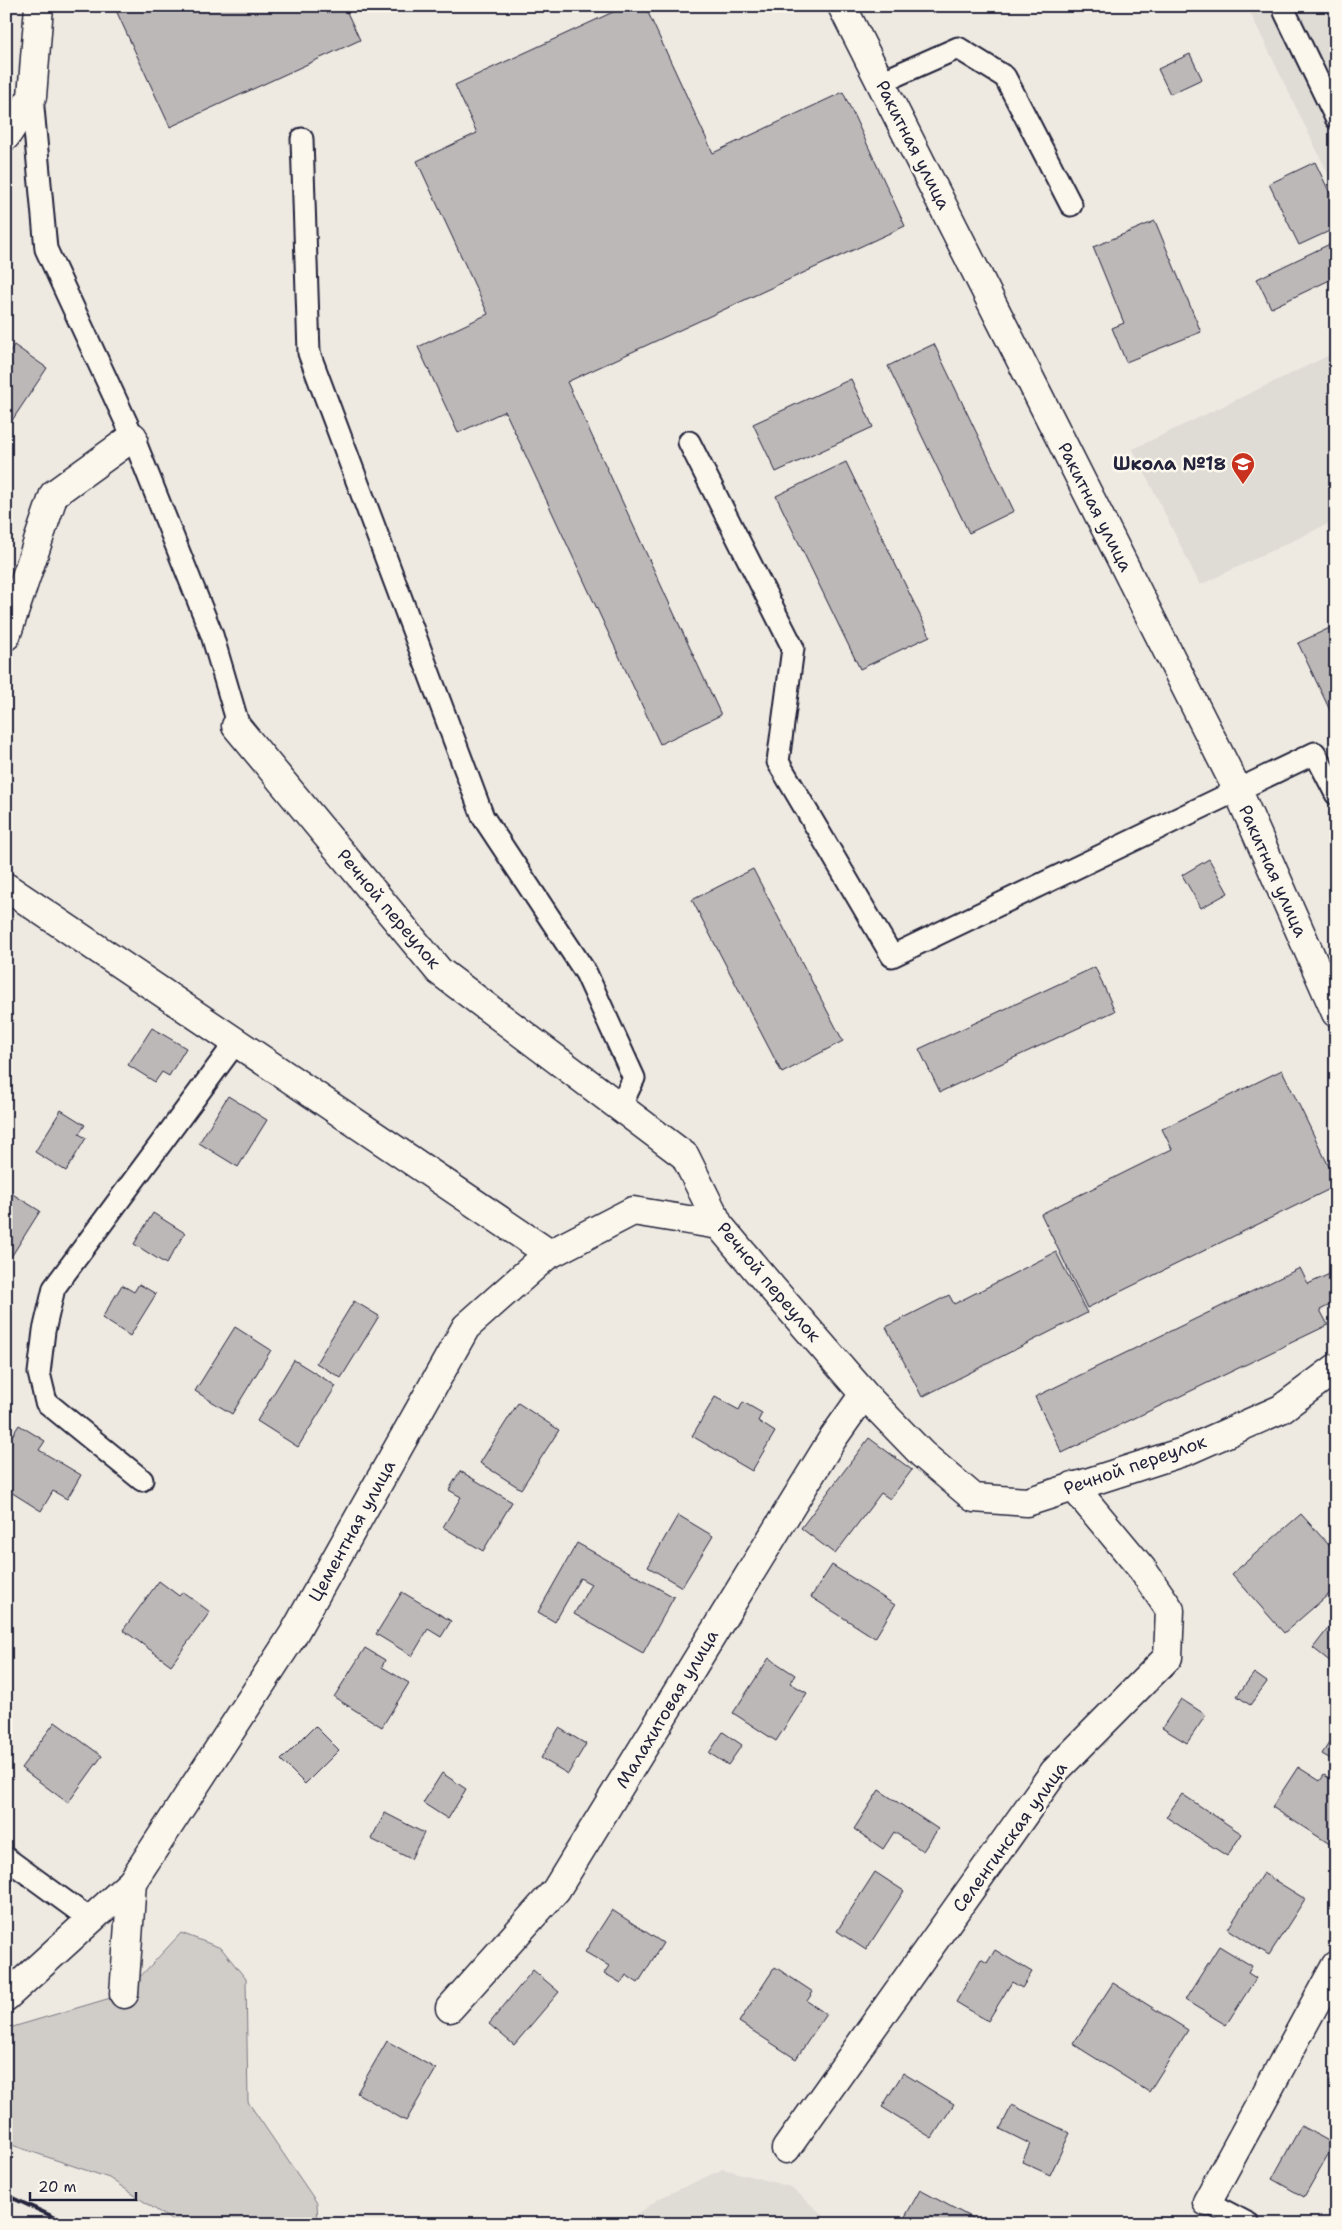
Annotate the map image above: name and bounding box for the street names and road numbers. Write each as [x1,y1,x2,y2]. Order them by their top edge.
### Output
street label: Ракитная улица [870,76,956,214]
street label: Ракитная улица [1052,438,1138,576]
street label: Ракитная улица [1233,801,1313,941]
street label: Речной переулок [332,844,447,974]
street label: Речной переулок [712,1217,827,1347]
street label: Речной переулок [1060,1429,1210,1501]
street label: Цементная улица [303,1456,401,1606]
street label: Малахитовая улица [610,1625,724,1793]
street label: Селенгинская улица [947,1757,1073,1917]

